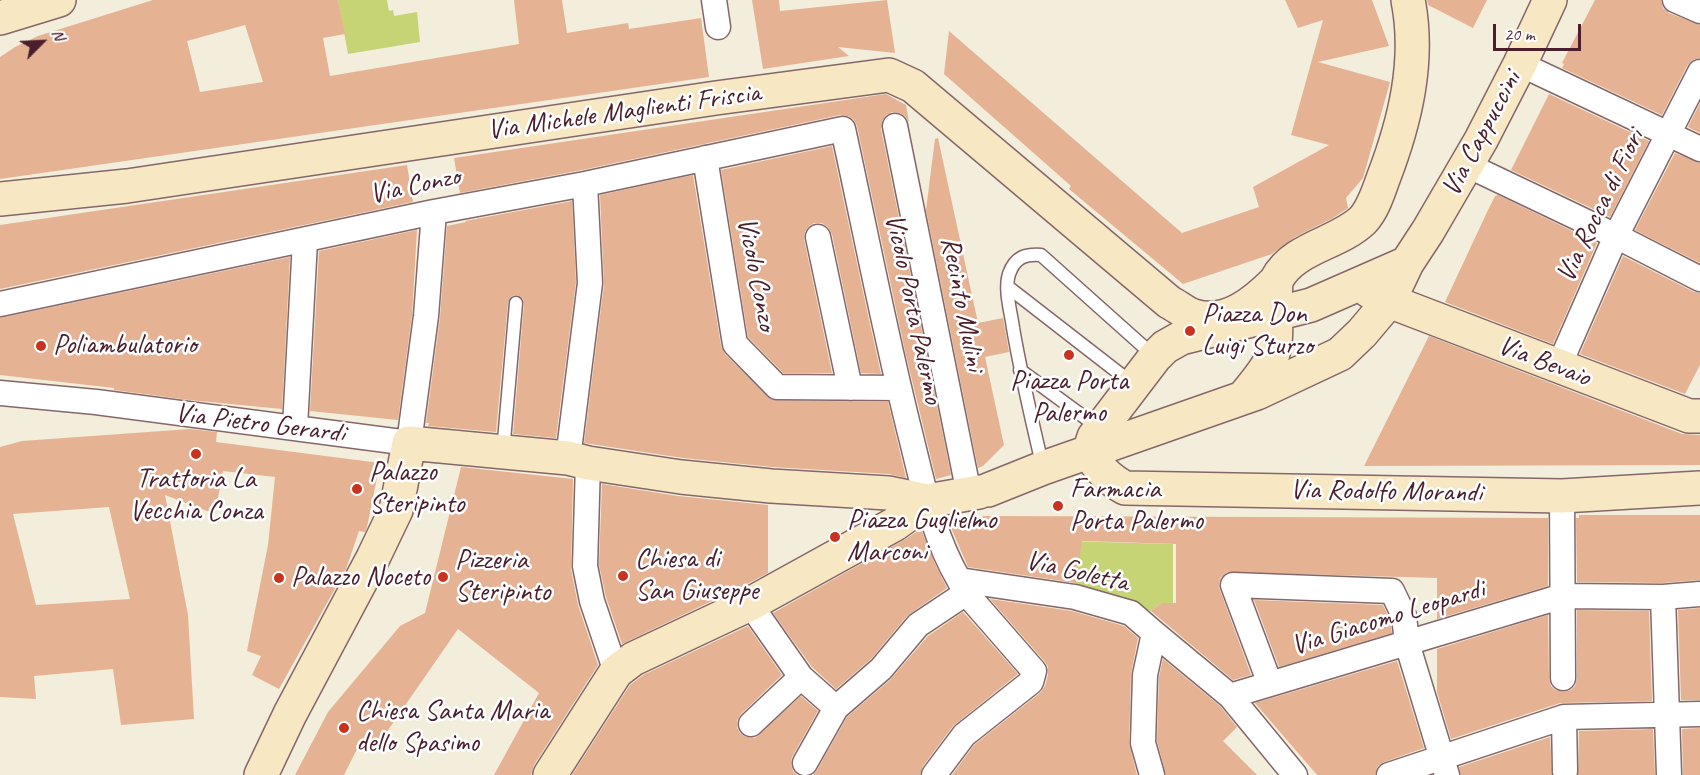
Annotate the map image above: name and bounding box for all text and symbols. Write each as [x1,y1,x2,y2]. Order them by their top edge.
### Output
north arrow [12,12,72,72]
scale bar [1496,12,1584,50]
text: 20 m [1504,23,1535,45]
text: N [47,26,70,43]
street label: Via Cappuccini [1435,65,1529,203]
street label: Via Michele Maglienti Friscia [485,76,763,148]
street label: Via Rocca di Fiori [1550,124,1652,288]
street label: Via Conzo [367,160,463,212]
street label: Vicolo Porta Palermo [876,211,950,407]
street label: Vicolo Conzo [729,215,783,333]
street label: Recinto Mulini [933,234,991,374]
place label: Piazza Don Luigi Sturzo [1202,298,1313,364]
marker: Piazza Don Luigi Sturzo [1183,324,1197,338]
place label: Poliambulatorio [53,329,197,363]
street label: Via Bevaio [1493,329,1595,395]
marker: Poliambulatorio [34,339,48,353]
marker: Piazza Porta Palermo [1062,348,1076,362]
place label: Piazza Porta Palermo [1010,365,1128,431]
street label: Via Pietro Gerardi [173,397,347,451]
marker: Trattoria La Vecchia Conza [189,447,203,461]
place label: Palazzo Steripinto [369,456,464,522]
place label: Trattoria La Vecchia Conza [129,463,263,529]
place label: Farmacia Porta Palermo [1070,473,1203,539]
street label: Via Rodolfo Morandi [1290,474,1482,510]
marker: Palazzo Steripinto [350,482,364,496]
marker: Farmacia Porta Palermo [1051,499,1065,513]
place label: Piazza Guglielmo Marconi [847,504,996,570]
marker: Piazza Guglielmo Marconi [828,530,842,544]
place label: Chiesa di San Giuseppe [635,543,758,609]
place label: Pizzeria Steripinto [455,544,550,610]
street label: Via Goletta [1022,544,1132,600]
place label: Palazzo Noceto [291,561,430,595]
marker: Chiesa di San Giuseppe [616,569,630,583]
marker: Pizzeria Steripinto [436,570,450,584]
marker: Palazzo Noceto [272,571,286,585]
street label: Via Giacomo Leopardi [1287,573,1489,663]
place label: Chiesa Santa Maria dello Spasimo [356,695,549,761]
marker: Chiesa Santa Maria dello Spasimo [337,721,351,735]

